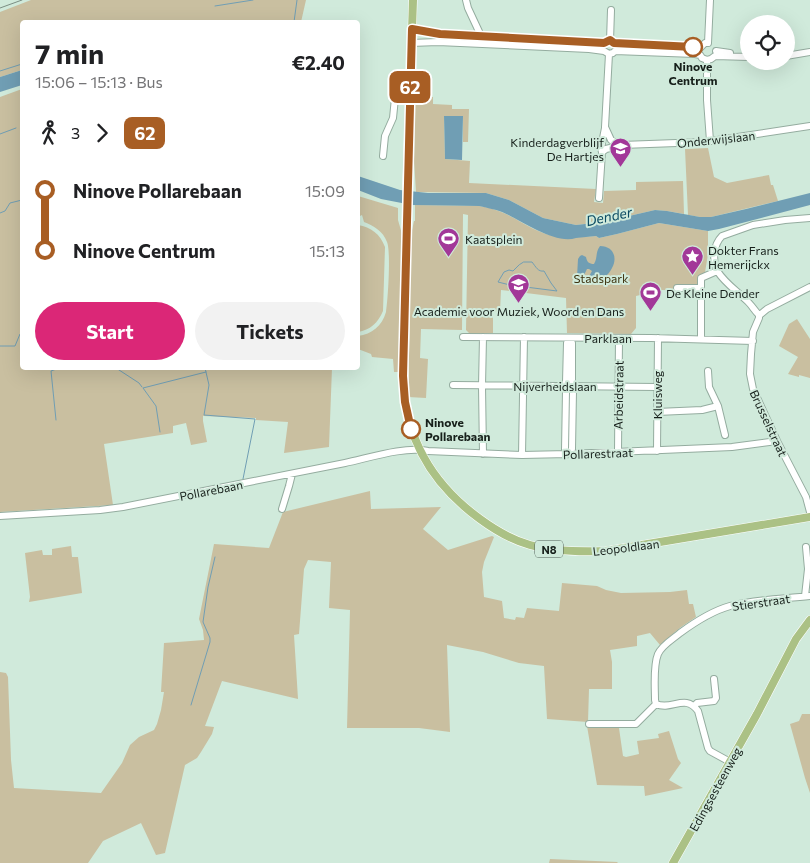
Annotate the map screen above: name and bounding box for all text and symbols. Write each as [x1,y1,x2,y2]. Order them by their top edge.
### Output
map controls [740,15,795,70]
button: locate [740,15,795,70]
text: 7 min [35,36,104,70]
marker: Ninove Centrum [683,37,703,57]
text: €2.40 [292,51,345,74]
place label: Ninove Centrum [669,59,717,87]
line badge: 62 [388,71,432,103]
text: 15:06 – 15:13 · Bus [35,72,163,91]
text: 62 [399,76,421,98]
icon: walk [35,119,63,147]
icon: forward [88,119,116,147]
text: 62 [134,122,155,144]
text: 3 [71,123,80,142]
street label: Onderwijslaan [676,128,756,150]
place label: Kinderdagverblijf De Hartjes [510,135,604,163]
school or university icon: Kinderdagverblijf De Hartjes [608,137,632,168]
text: Ninove Pollarebaan [73,179,242,202]
text: 15:09 [305,181,345,200]
water label: Dender [584,203,634,229]
sports icon: Kaatsplein [437,227,461,258]
place label: Kaatsplein [465,232,522,246]
text: Ninove Centrum [73,239,215,262]
text: 15:13 [309,241,345,260]
place label: Dokter Frans Hemerijckx [708,243,779,271]
place icon: Dokter Frans Hemerijckx [680,245,704,276]
park label: Stadspark [573,271,629,285]
school or university icon: Academie voor Muziek, Woord en Dans [507,272,531,303]
sports icon: De Kleine Dender [638,281,662,312]
place label: De Kleine Dender [666,286,760,300]
button: Start [35,302,185,360]
button: Tickets [195,302,345,360]
place label: Academie voor Muziek, Woord en Dans [414,304,624,318]
street label: Parklaan [584,331,632,345]
street label: Arbeidstraat [610,360,626,430]
street label: Kluisweg [650,370,664,419]
street label: Nijverheidslaan [513,379,597,393]
street label: Brusselstraat [747,387,791,459]
place label: Ninove Pollarebaan [425,415,491,443]
marker: Ninove Pollarebaan [401,419,421,439]
street label: Pollarestraat [563,445,633,461]
street label: Pollarebaan [178,477,244,503]
street label: Leopoldlaan [592,536,660,558]
road number: N8 [535,540,563,558]
street label: Stierstraat [731,591,791,613]
street label: Edingsesteenweg [686,744,744,834]

